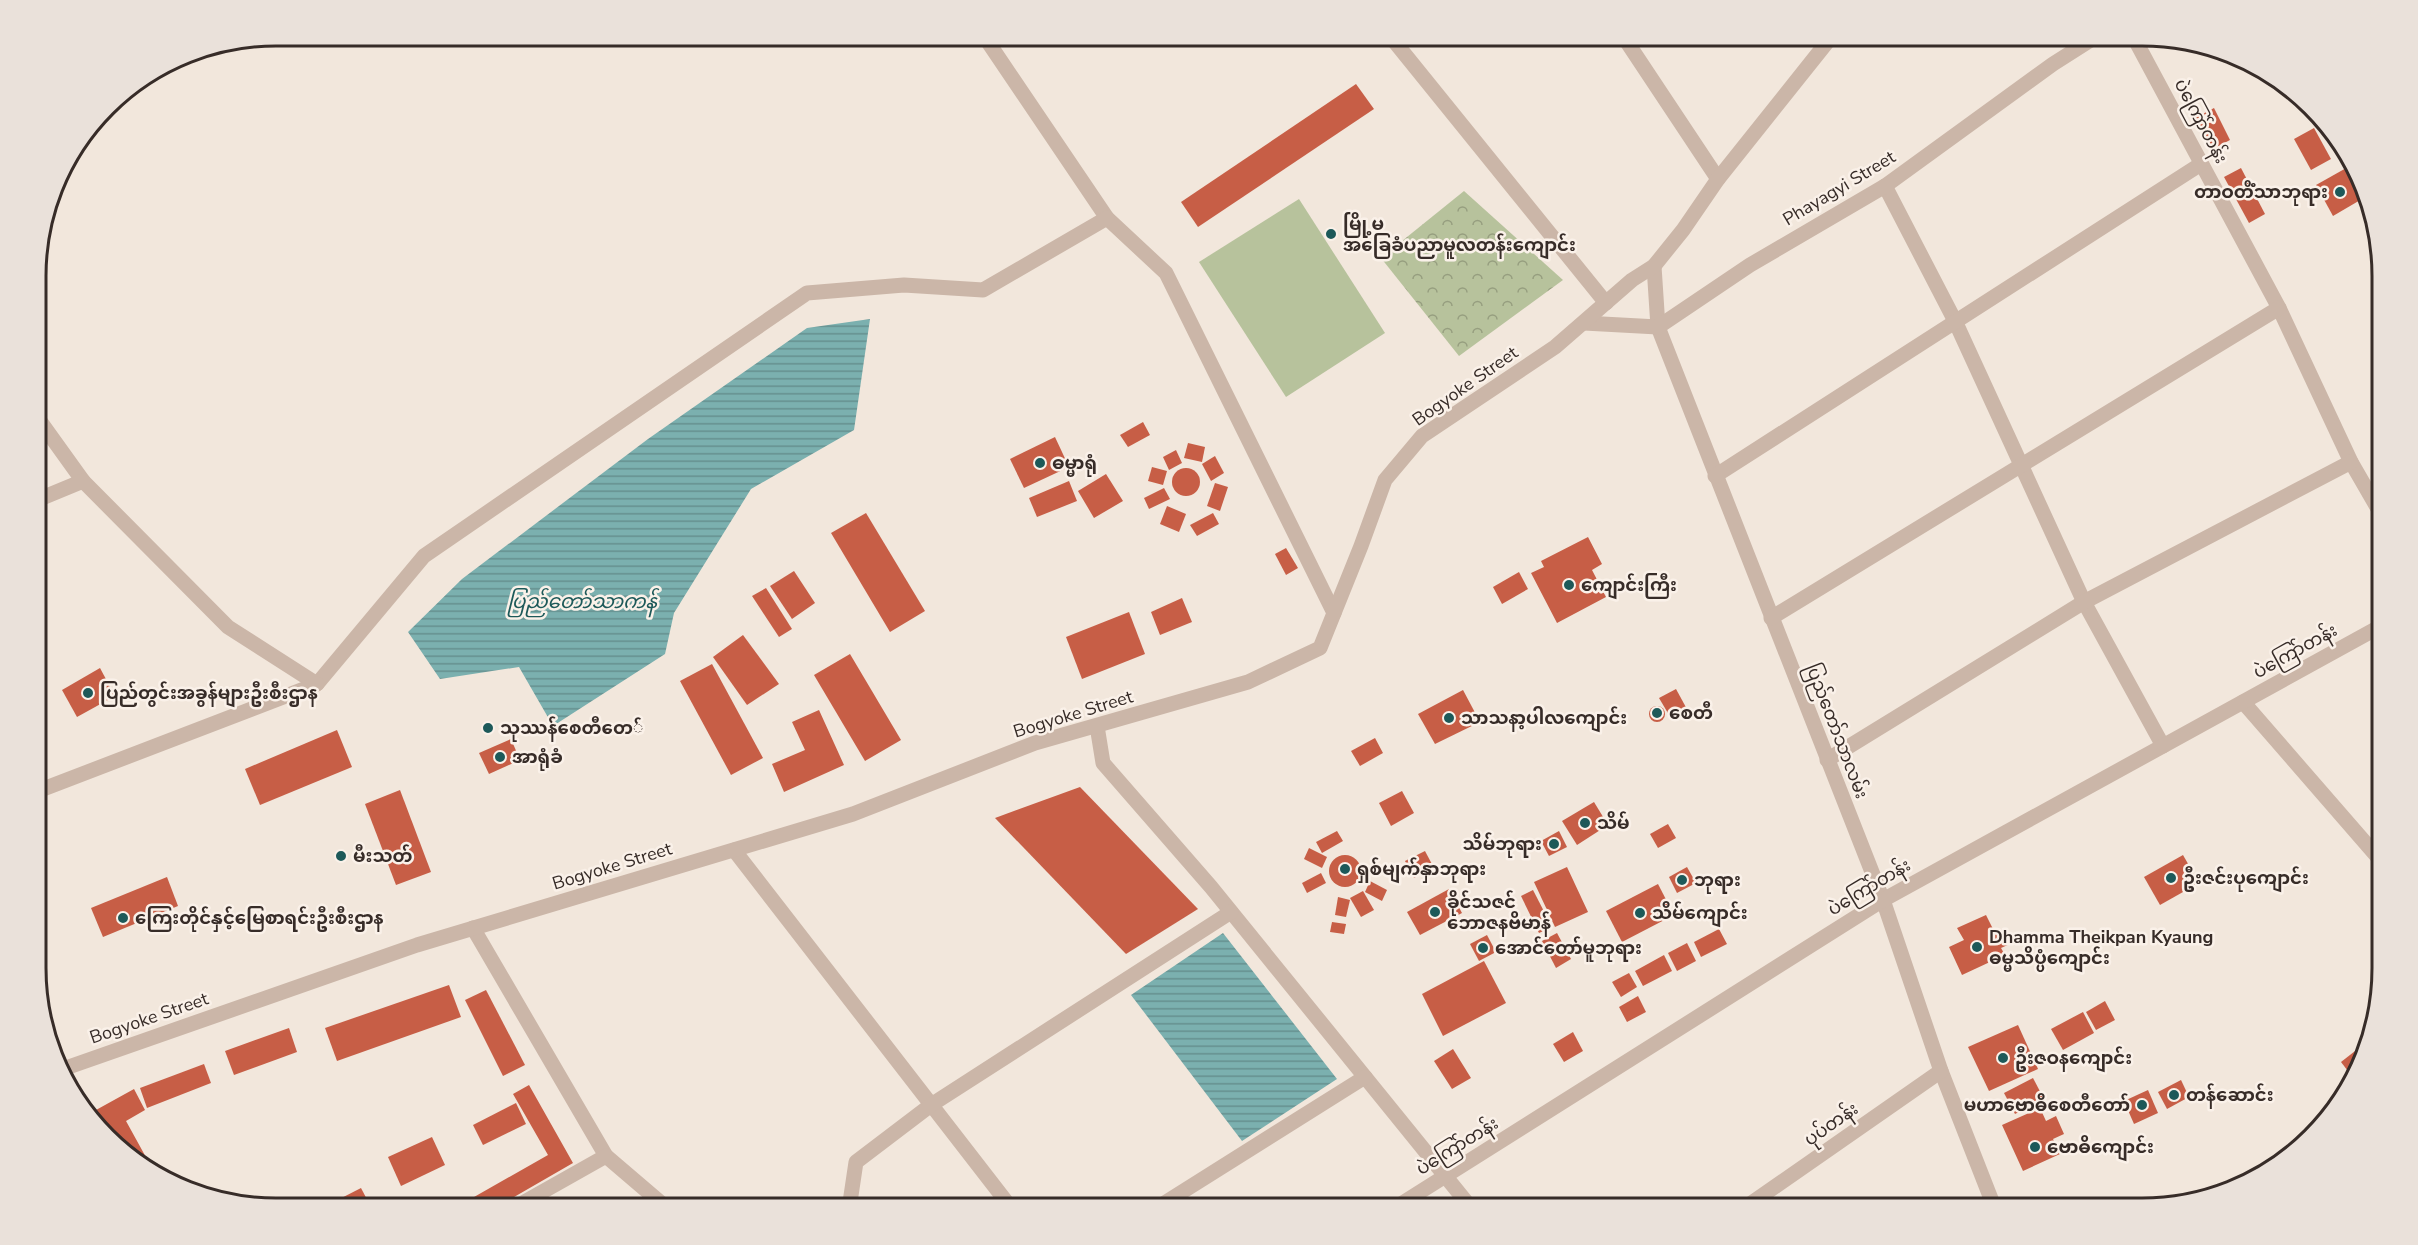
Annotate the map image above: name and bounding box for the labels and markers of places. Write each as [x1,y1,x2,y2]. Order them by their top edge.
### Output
place label: တာဝတိံသာဘုရား [2194,180,2328,206]
marker: တာဝတိံသာဘုရား [2333,185,2347,199]
place label: မြို့မ အခြေခံပညာမူလတန်းကျောင်း [1343,212,1576,260]
marker: မြို့မ အခြေခံပညာမူလတန်းကျောင်း [1324,227,1338,241]
place label: ဓမ္မာရုံ [1052,451,1097,477]
marker: ဓမ္မာရုံ [1033,456,1047,470]
place label: ကျောင်းကြီး [1581,573,1677,600]
marker: ကျောင်းကြီး [1562,578,1576,592]
place label: ပြည်တွင်းအခွန်များဦးစီးဌာန [100,681,318,708]
marker: ပြည်တွင်းအခွန်များဦးစီးဌာန [81,686,95,700]
place label: စေတီ [1669,701,1713,725]
place label: သာသနာ့ပါလကျောင်း [1461,706,1627,733]
marker: စေတီ [1650,706,1664,720]
marker: သာသနာ့ပါလကျောင်း [1442,711,1456,725]
place label: သုဿန်စေတီတေ် [500,716,644,742]
marker: သုဿန်စေတီတေ် [481,721,495,735]
place label: အာရုံခံ [512,745,563,771]
marker: အာရုံခံ [493,750,507,764]
place label: သိမ် [1597,811,1630,835]
marker: သိမ် [1578,816,1592,830]
place label: သိမ်ဘုရား [1463,832,1542,858]
marker: သိမ်ဘုရား [1547,837,1561,851]
place label: မီးသတ် [353,844,412,868]
marker: မီးသတ် [334,849,348,863]
place label: ရှစ်မျက်နှာဘုရား [1357,857,1486,884]
marker: ရှစ်မျက်နှာဘုရား [1338,862,1352,876]
place label: ဦးဇင်းပုကျောင်း [2183,866,2309,893]
place label: ဘုရား [1694,868,1741,894]
marker: ဦးဇင်းပုကျောင်း [2164,871,2178,885]
marker: ဘုရား [1675,873,1689,887]
place label: ခိုင်သဇင် ဘောဇနဗိမာန် [1447,890,1551,937]
place label: သိမ်ကျောင်း [1652,901,1748,928]
marker: ခိုင်သဇင် ဘောဇနဗိမာန် [1428,905,1442,919]
place label: ကြေးတိုင်နှင့်မြေစာရင်းဦးစီးဌာန [135,906,384,932]
marker: သိမ်ကျောင်း [1633,906,1647,920]
marker: ကြေးတိုင်နှင့်မြေစာရင်းဦးစီးဌာန [116,911,130,925]
place label: Dhamma Theikpan Kyaung ဓမ္မသိပ္ပံကျောင်း [1989,925,2213,973]
place label: အောင်တော်မူဘုရား [1495,936,1642,962]
marker: Dhamma Theikpan Kyaung ဓမ္မသိပ္ပံကျောင်း [1970,940,1984,954]
marker: အောင်တော်မူဘုရား [1476,941,1490,955]
place label: ဦးဇဝနကျောင်း [2015,1046,2132,1073]
marker: ဦးဇဝနကျောင်း [1996,1051,2010,1065]
place label: တန်ဆောင်း [2186,1083,2274,1109]
marker: တန်ဆောင်း [2167,1088,2181,1102]
place label: မဟာဗောဓိစေတီတော် [1964,1093,2130,1117]
marker: မဟာဗောဓိစေတီတော် [2135,1098,2149,1112]
place label: ဗောဓိကျောင်း [2047,1135,2154,1162]
marker: ဗောဓိကျောင်း [2028,1140,2042,1154]

